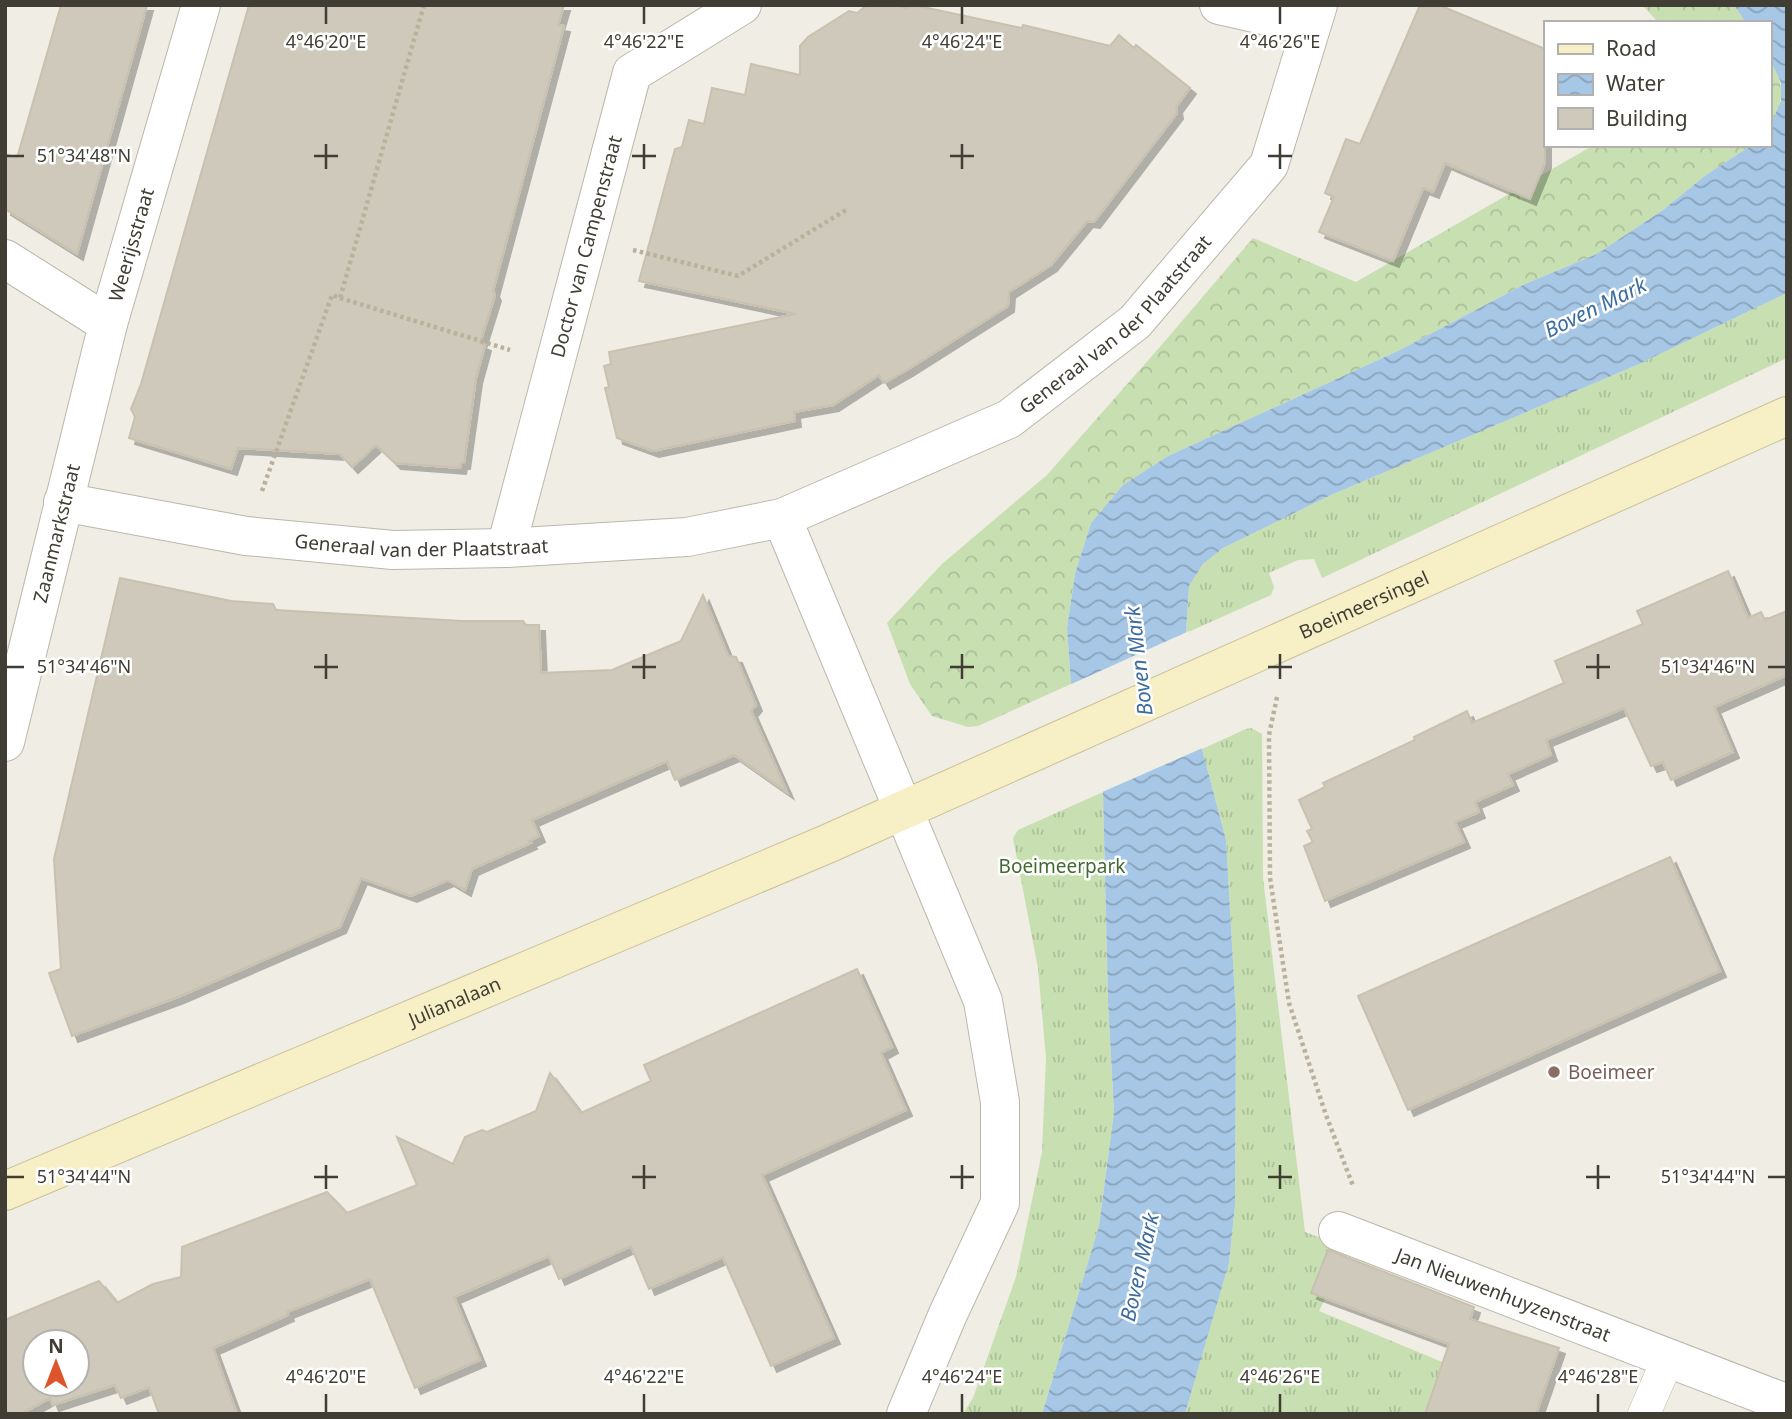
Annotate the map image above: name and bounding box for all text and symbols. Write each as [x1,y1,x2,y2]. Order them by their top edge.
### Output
legend [1544,21,1771,147]
text: 4°46'20"E [286,29,366,53]
text: 4°46'22"E [604,29,684,53]
text: 4°46'24"E [922,29,1002,53]
text: 4°46'26"E [1240,29,1320,53]
text: Road [1606,34,1656,62]
text: Water [1606,69,1665,97]
text: Building [1606,104,1688,132]
street label: Doctor van Campenstraat [544,132,628,360]
text: 51°34'48"N [37,143,131,167]
street label: Weerijsstraat [102,185,160,305]
street label: Generaal van der Plaatstraat [1013,229,1217,420]
water label: Boven Mark [1539,270,1652,344]
street label: Zaanmarkstraat [27,461,86,605]
street label: Generaal van der Plaatstraat [293,528,549,563]
street label: Boeimeersingel [1295,564,1433,645]
water label: Boven Mark [1117,603,1159,717]
text: 51°34'46"N [37,654,131,678]
text: 51°34'46"N [1661,654,1755,678]
park label: Boeimeerpark [999,853,1125,879]
street label: Julianalaan [403,970,505,1033]
place label: Boeimeer [1568,1059,1655,1085]
marker: Boeimeer [1546,1064,1562,1080]
text: 51°34'44"N [37,1164,131,1188]
text: 51°34'44"N [1661,1164,1755,1188]
water label: Boven Mark [1113,1209,1165,1324]
street label: Jan Nieuwenhuyzenstraat [1390,1241,1614,1348]
north arrow [21,1328,91,1398]
text: N [48,1333,64,1359]
text: 4°46'20"E [286,1364,366,1388]
text: 4°46'22"E [604,1364,684,1388]
text: 4°46'24"E [922,1364,1002,1388]
text: 4°46'26"E [1240,1364,1320,1388]
text: 4°46'28"E [1558,1364,1638,1388]

